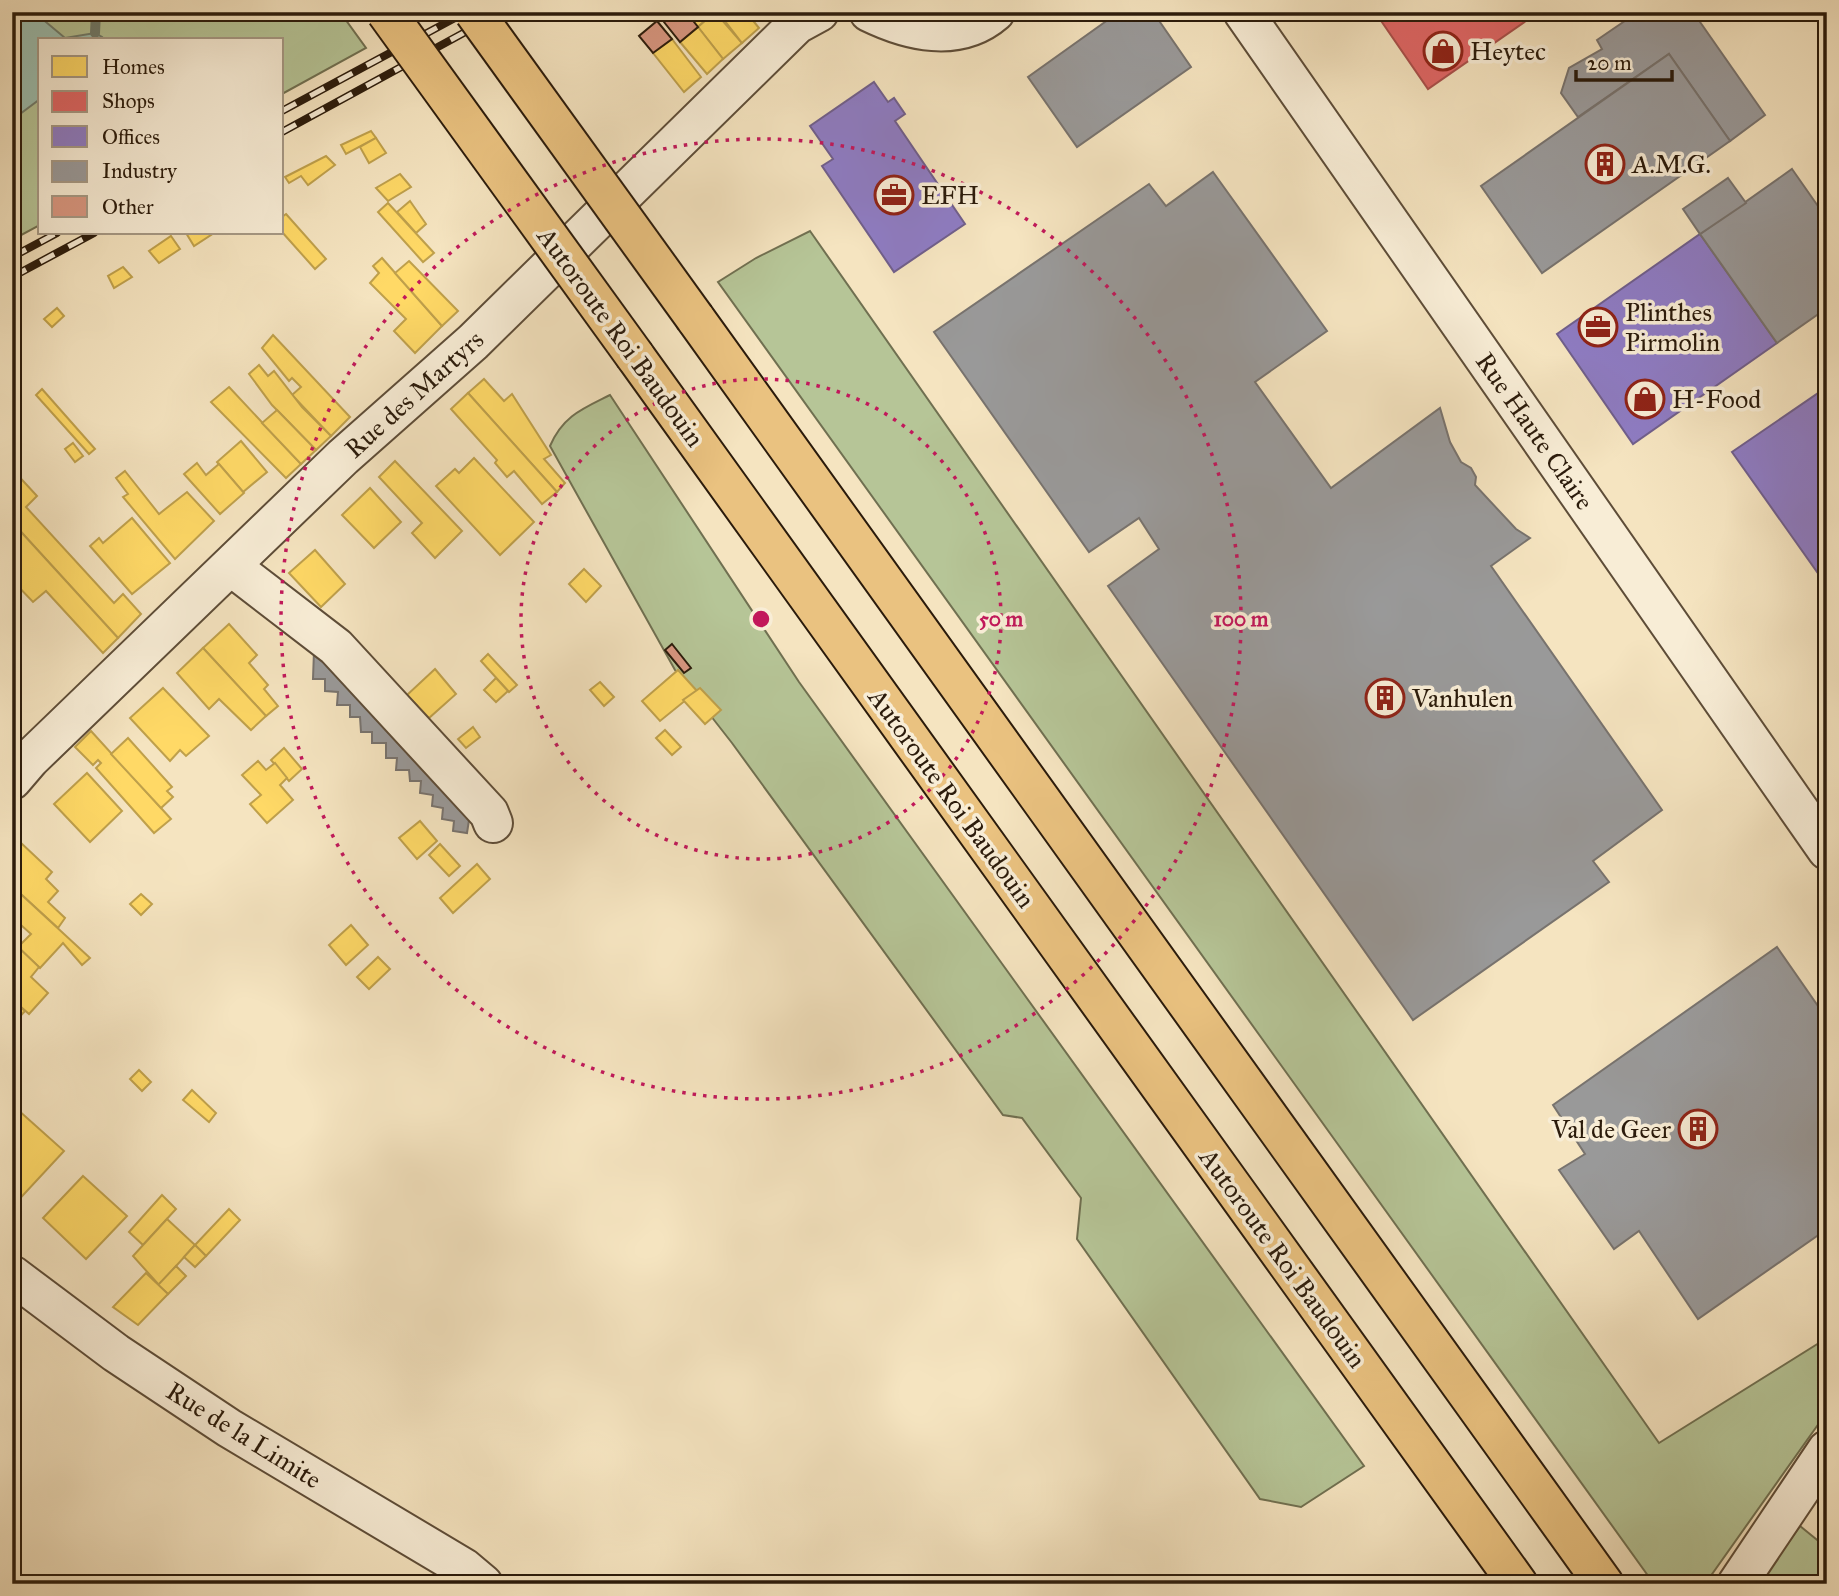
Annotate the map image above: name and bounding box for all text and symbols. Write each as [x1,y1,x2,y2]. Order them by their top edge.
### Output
shop icon: Heytec [1422,30,1464,72]
place label: Heytec [1470,35,1546,67]
legend [38,38,284,234]
scale bar [1576,38,1673,82]
text: 20 m [1587,50,1632,76]
text: Homes [102,54,165,80]
text: Shops [102,88,155,114]
text: Offices [102,124,160,150]
building icon: A.M.G. [1584,143,1626,185]
place label: A.M.G. [1631,148,1711,180]
text: Industry [102,158,178,184]
office icon: EFH [873,174,915,216]
place label: EFH [921,179,979,211]
text: Other [102,194,154,220]
street label: Autoroute Roi Baudouin [530,220,711,453]
place label: Plinthes Pirmolin [1625,296,1720,358]
office icon: Plinthes Pirmolin [1577,306,1619,348]
street label: Rue des Martyrs [338,323,490,465]
street label: Rue Haute Claire [1469,346,1601,516]
shop icon: H-Food [1624,378,1666,420]
place label: H-Food [1672,383,1761,415]
text: 50 m [979,606,1023,632]
text: 100 m [1214,606,1269,632]
centre of rings [749,607,773,631]
building icon: Vanhulen [1364,677,1406,719]
street label: Autoroute Roi Baudouin [861,681,1042,914]
place label: Vanhulen [1411,682,1513,714]
building icon: Val de Geer [1677,1108,1719,1150]
place label: Val de Geer [1550,1113,1671,1145]
street label: Autoroute Roi Baudouin [1192,1141,1373,1374]
street label: Rue de la Limite [161,1375,328,1495]

